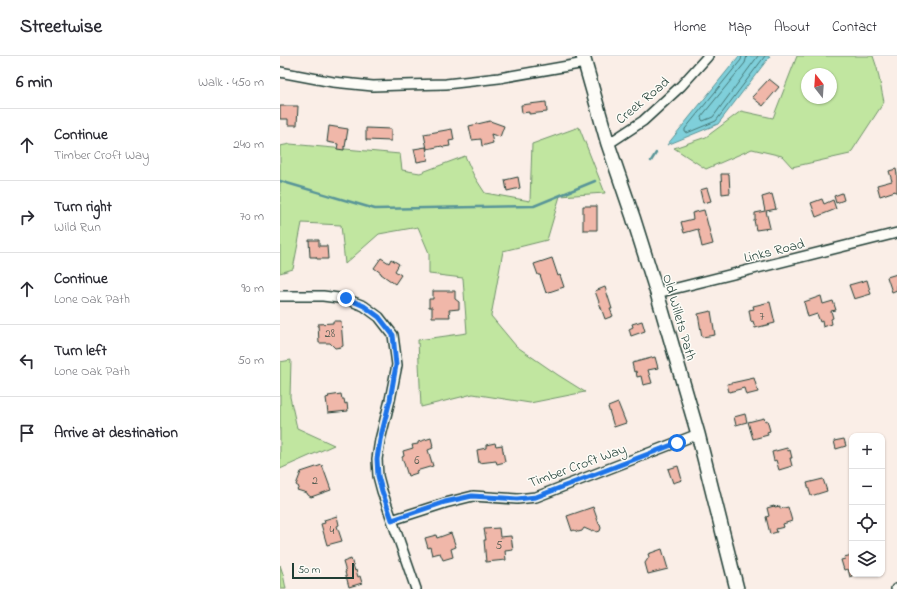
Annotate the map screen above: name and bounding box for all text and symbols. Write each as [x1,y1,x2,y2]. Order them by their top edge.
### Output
text: Streetwise [20,14,102,41]
text: Home [674,17,706,38]
text: Map [728,17,752,38]
text: About [774,17,810,38]
text: Contact [832,17,877,38]
north arrow [801,68,837,104]
text: 6 min [16,70,52,95]
street label: Creek Road [611,72,675,130]
text: Walk · 450 m [198,73,264,92]
text: Continue [54,124,108,146]
icon: ahead [16,134,38,156]
text: 240 m [233,135,264,154]
text: Timber Croft Way [54,146,149,165]
text: Turn right [54,196,112,218]
icon: right [16,206,38,228]
text: 70 m [240,207,264,226]
text: Wild Run [54,218,101,237]
street label: Links Road [742,234,807,269]
text: Continue [54,268,108,290]
street label: Old Willets Path [656,272,701,363]
icon: ahead [16,278,38,300]
text: 90 m [241,279,264,298]
route end [337,289,355,307]
text: Lone Oak Path [54,290,130,309]
house number: 7 [760,308,765,326]
house number: 28 [325,325,336,343]
text: Turn left [54,340,107,362]
icon: left [16,350,38,372]
text: 50 m [238,351,264,370]
text: Lone Oak Path [54,362,130,381]
icon: arrive [16,422,38,444]
text: Arrive at destination [54,422,178,444]
map controls [849,433,885,577]
button: + [849,433,885,469]
route start [668,434,686,452]
street label: Timber Croft Way [526,439,630,495]
house number: 6 [414,452,420,470]
button: − [849,469,885,505]
house number: 2 [312,472,318,490]
button: locate [849,505,885,541]
house number: 4 [330,522,335,540]
house number: 5 [496,537,503,555]
button: layers [849,541,885,577]
scale bar [292,561,354,580]
text: 50 m [298,562,320,578]

